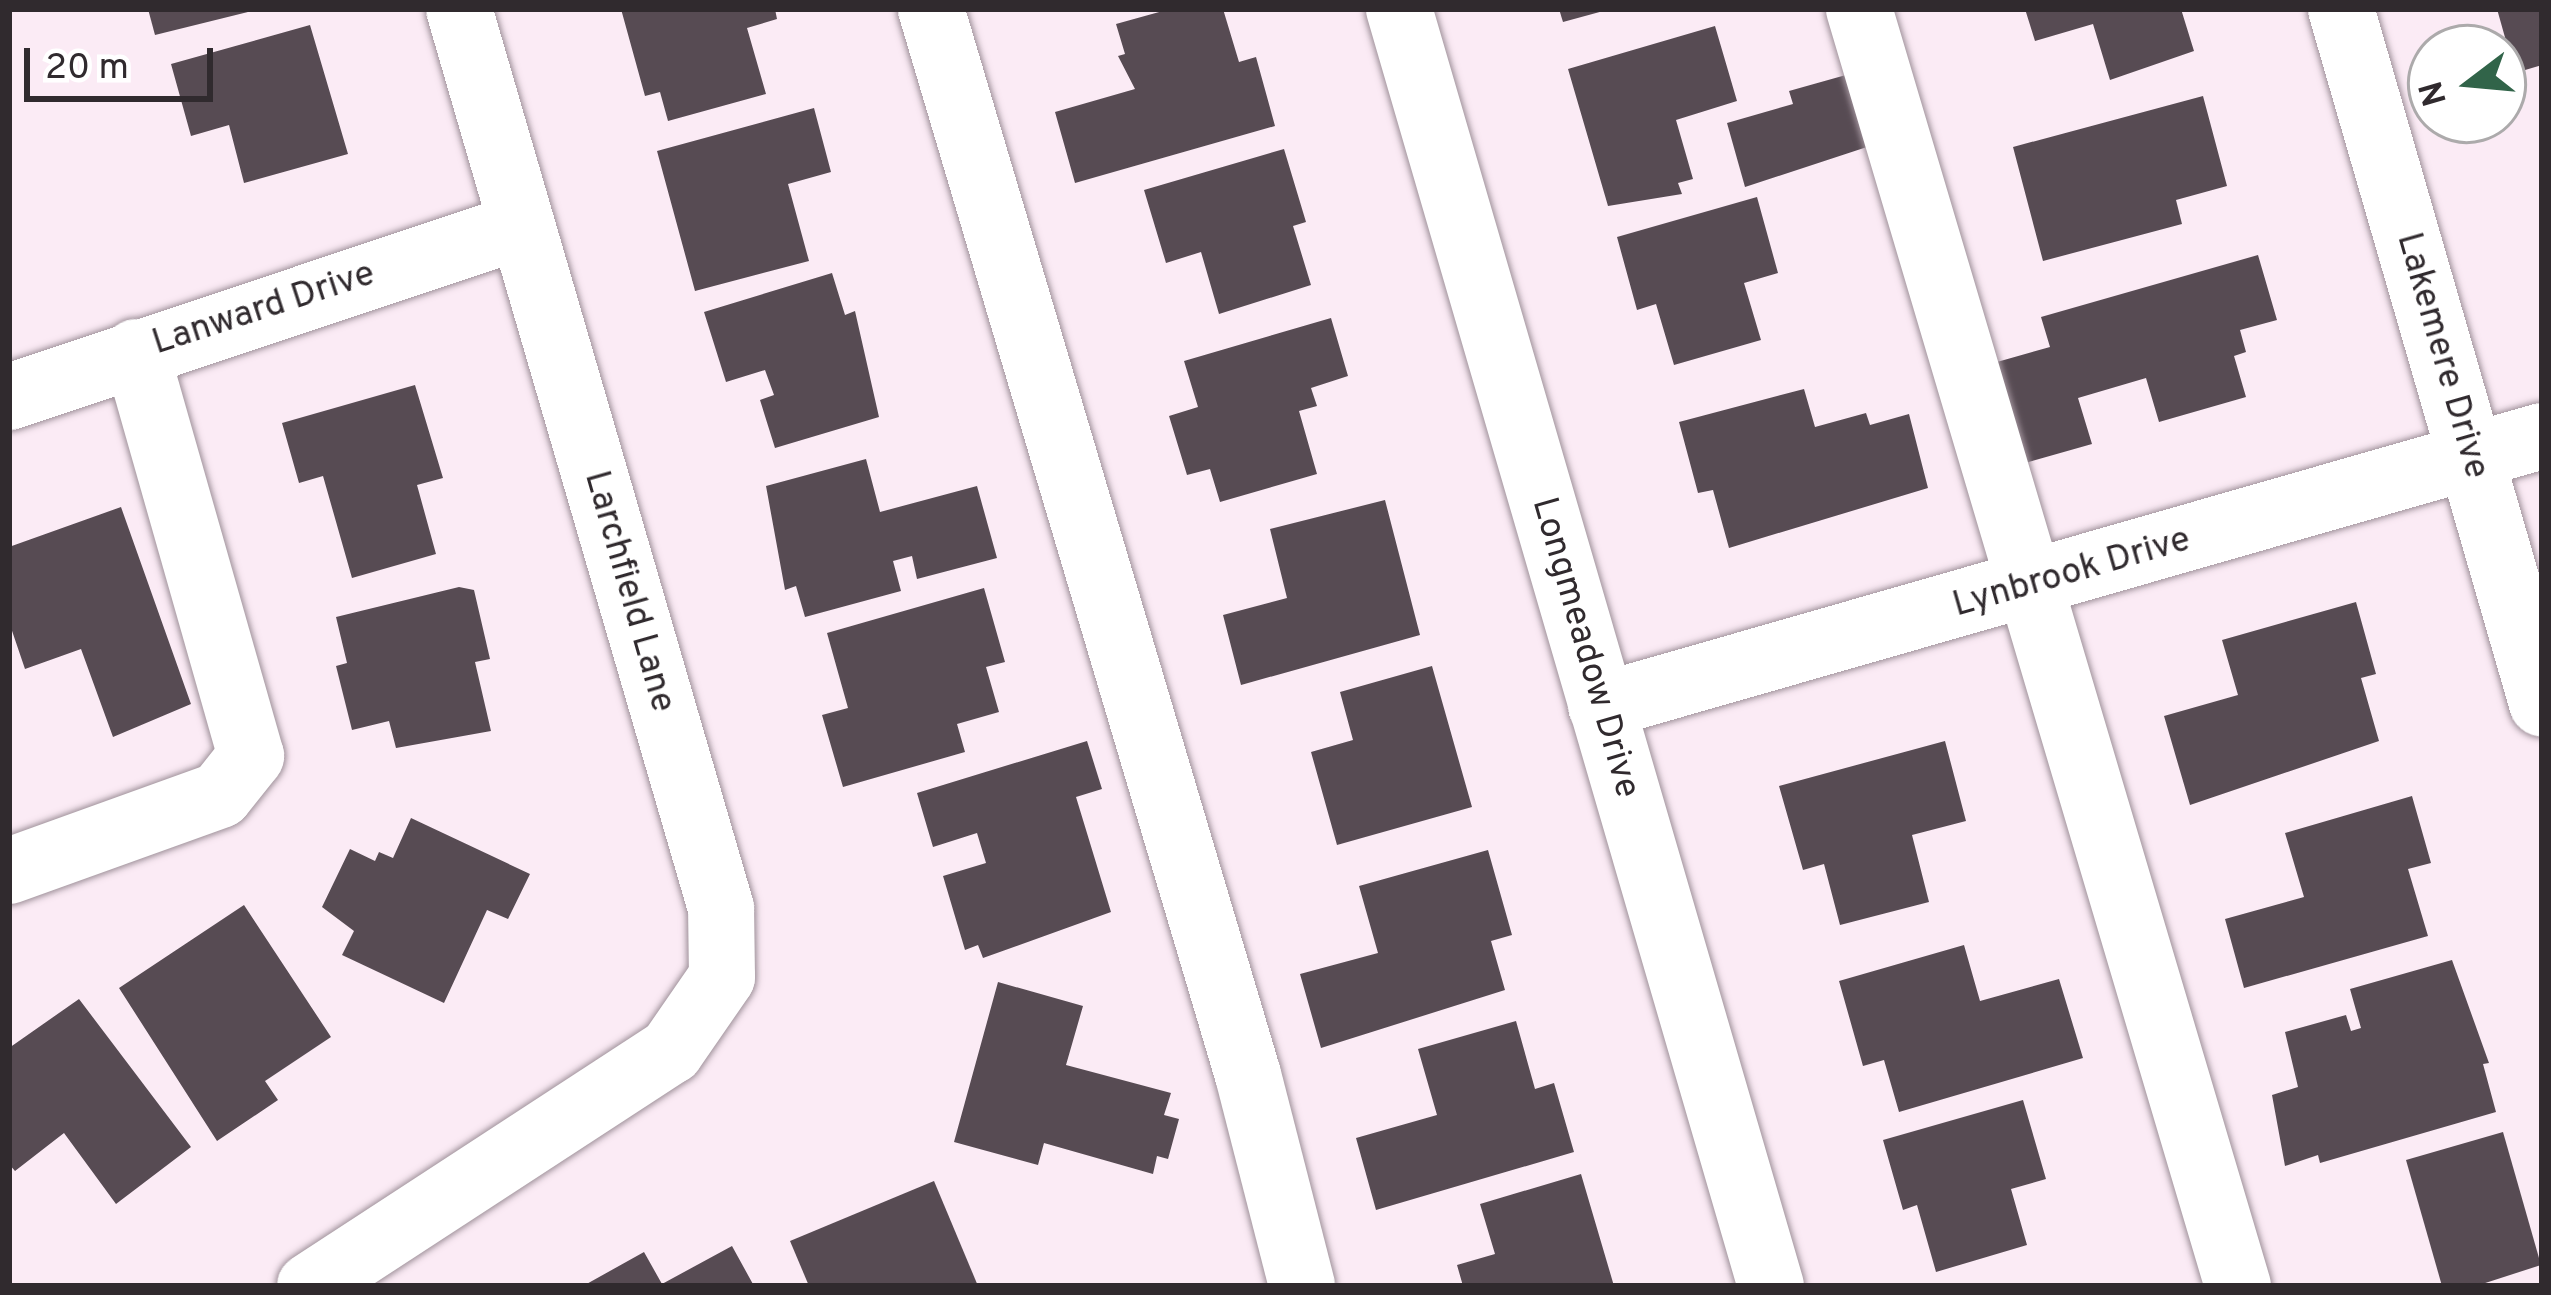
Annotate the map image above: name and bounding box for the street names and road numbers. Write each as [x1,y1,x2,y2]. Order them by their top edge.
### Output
street label: Lakemere Drive [2385,228,2497,484]
street label: Lanward Drive [147,254,381,366]
street label: Larchfield Lane [573,466,683,718]
street label: Longmeadow Drive [1520,493,1648,803]
street label: Lynbrook Drive [1948,519,2196,629]

